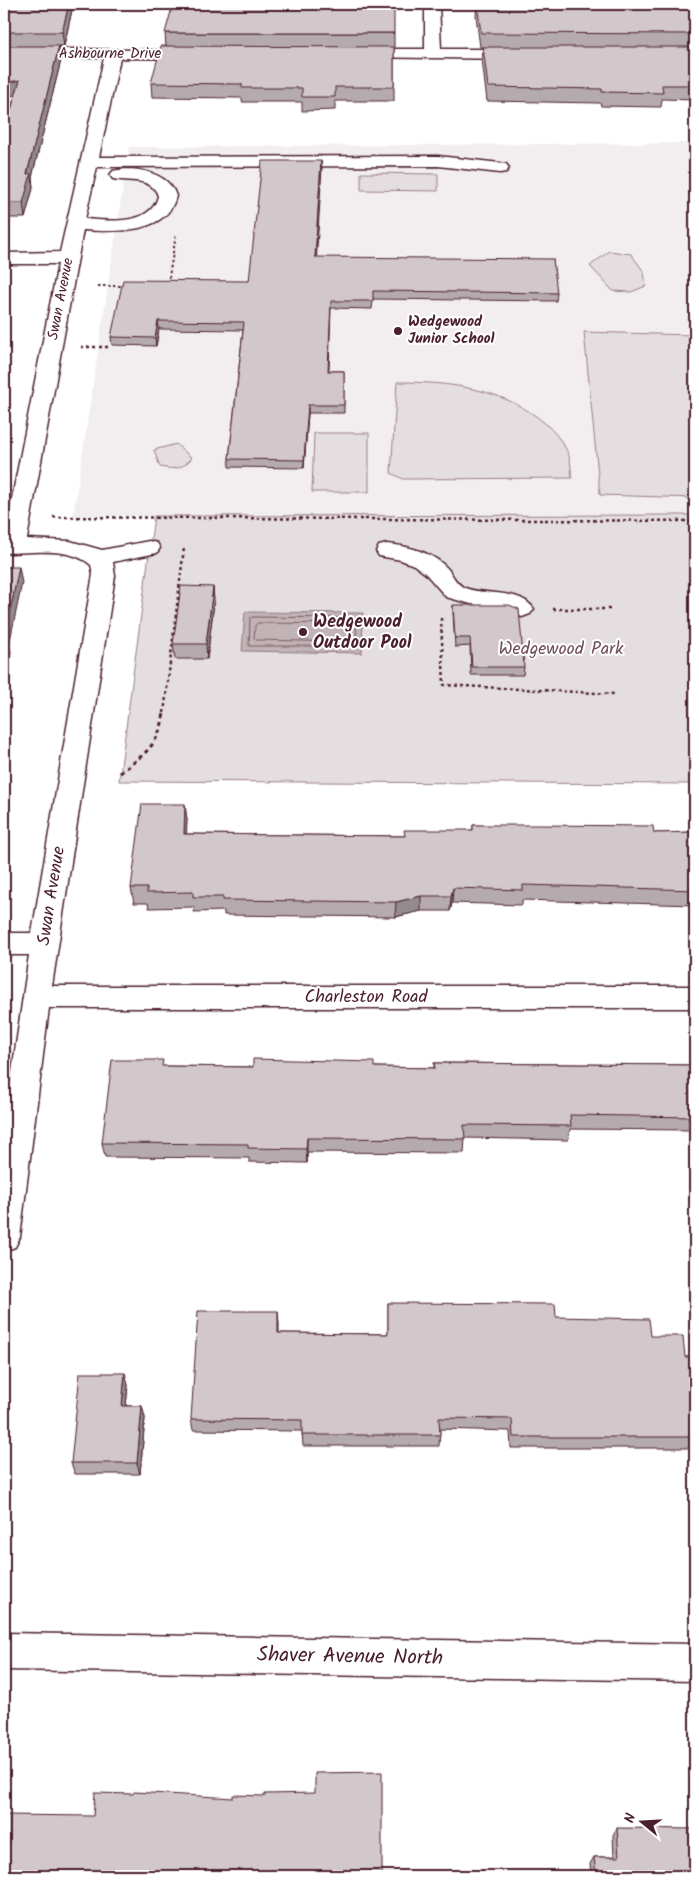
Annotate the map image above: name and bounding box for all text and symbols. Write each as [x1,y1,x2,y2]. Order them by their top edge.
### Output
street label: Ashbourne Drive [59,42,161,66]
street label: Swan Avenue [41,256,81,342]
place label: Wedgewood Junior School [408,310,495,351]
marker: Wedgewood Junior School [392,325,404,337]
place label: Wedgewood Outdoor Pool [313,608,412,658]
marker: Wedgewood Outdoor Pool [297,626,309,638]
park label: Wedgewood Park [498,635,624,664]
street label: Swan Avenue [30,844,74,948]
street label: Charleston Road [304,983,429,1012]
street label: Shaver Avenue North [257,1639,443,1675]
north arrow [616,1798,666,1848]
text: N [619,1811,642,1826]

